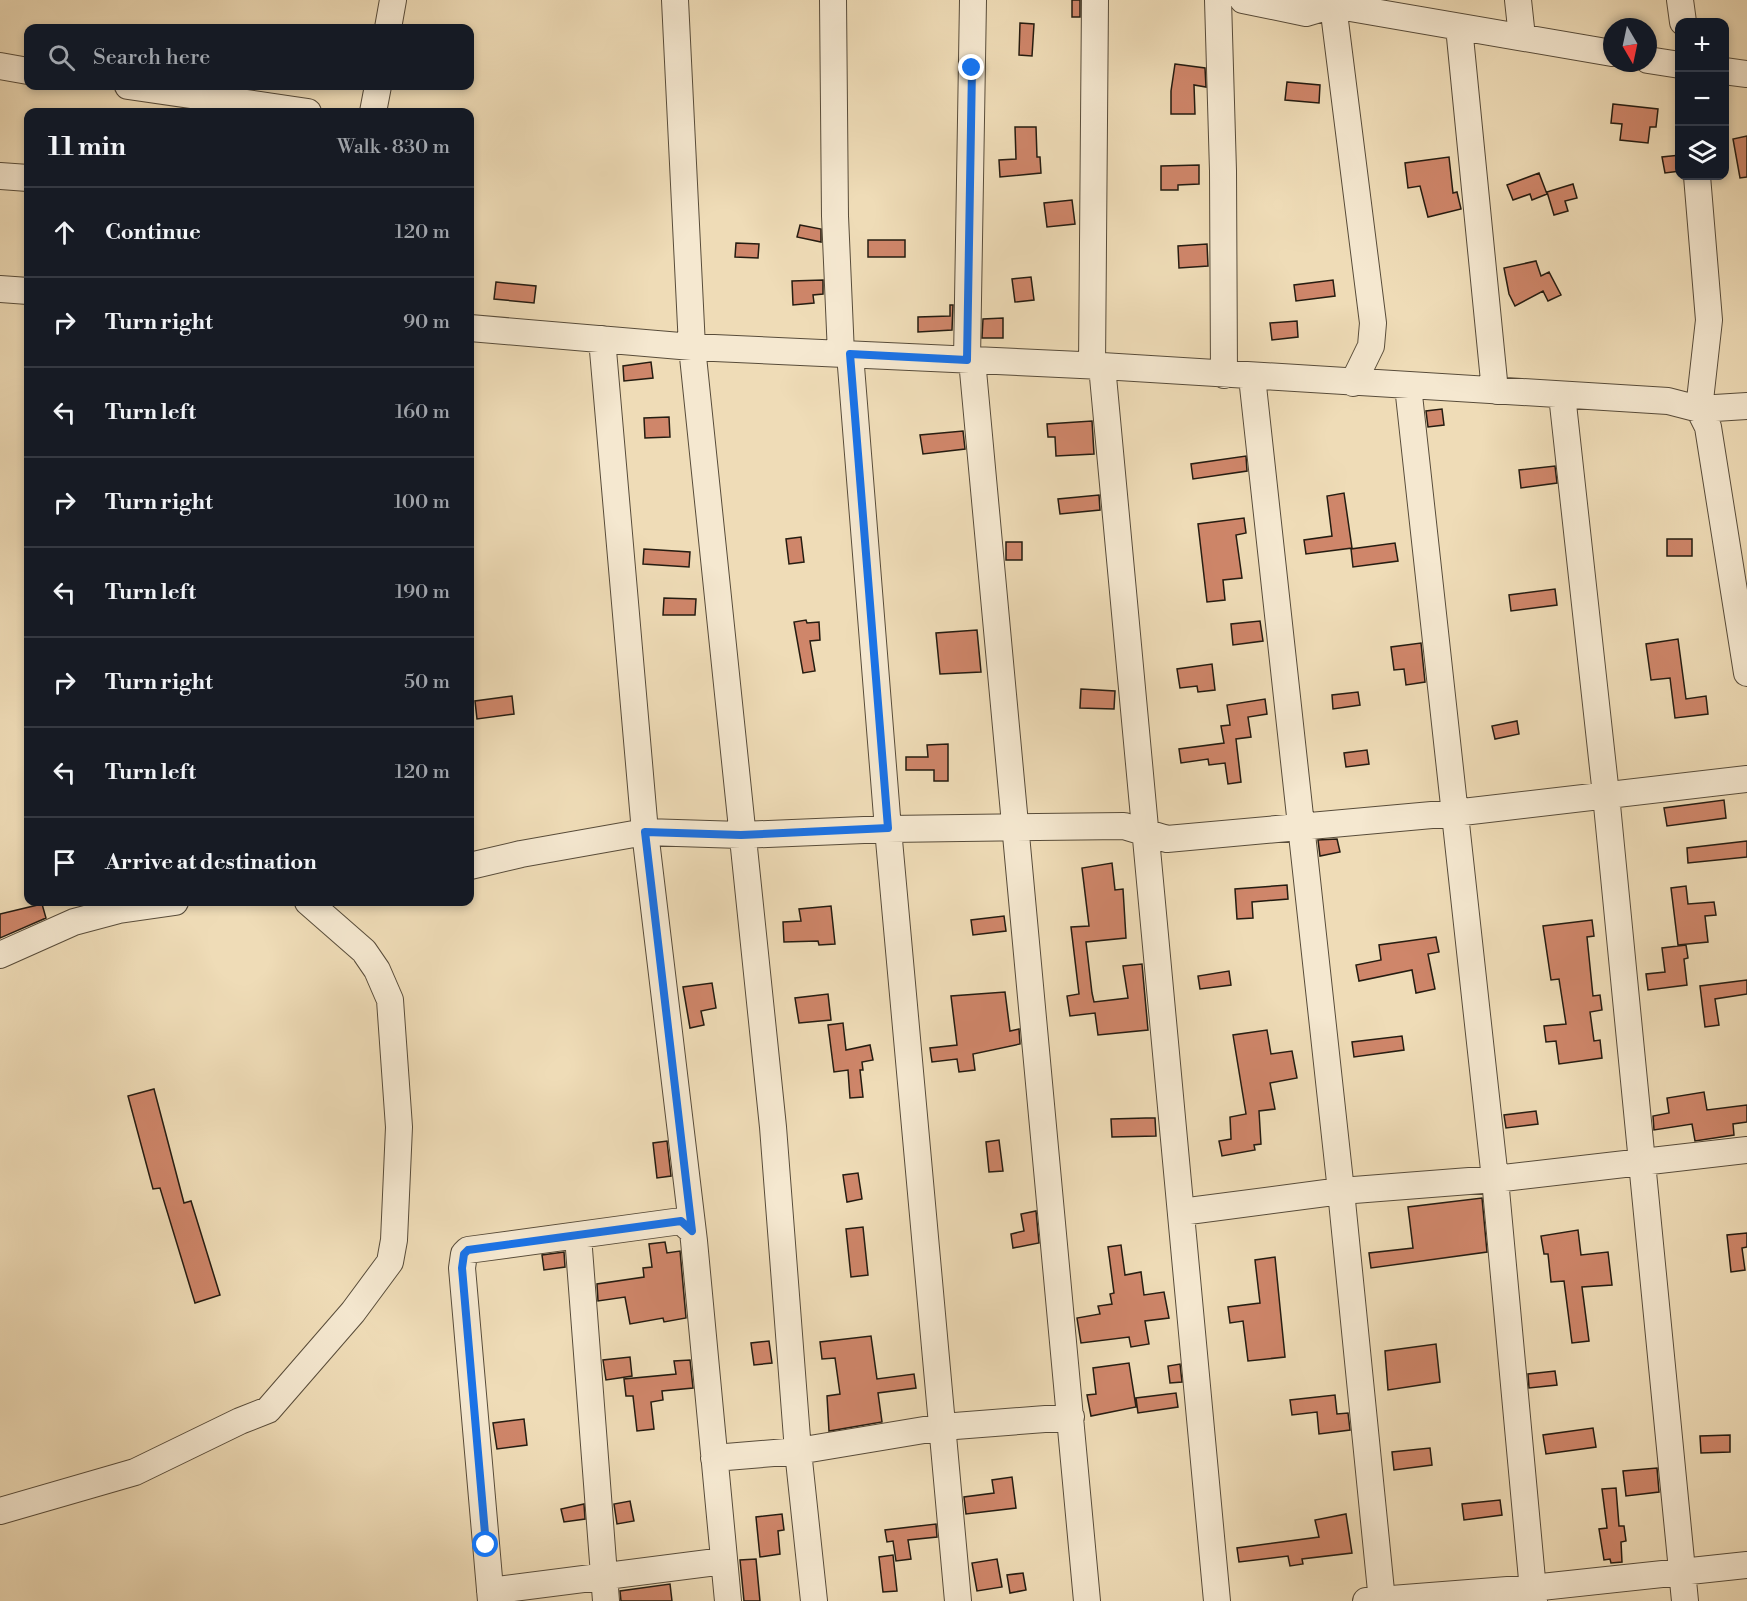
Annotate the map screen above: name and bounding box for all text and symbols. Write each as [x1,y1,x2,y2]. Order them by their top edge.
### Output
north arrow [1603,18,1657,72]
map controls [1675,18,1729,180]
button: + [1675,18,1729,72]
search box [24,24,474,90]
icon: search [45,41,78,74]
text: Search here [93,44,210,71]
route end [958,54,984,80]
button: − [1675,72,1729,126]
button: layers [1675,126,1729,180]
text: 11 min [48,131,126,163]
text: Walk · 830 m [337,135,450,160]
icon: ahead [48,216,81,249]
text: Continue [105,219,201,246]
text: 120 m [395,220,450,245]
icon: right [48,306,81,339]
text: Turn right [105,309,213,336]
text: 90 m [403,310,450,335]
icon: left [48,396,81,429]
text: Turn left [105,399,196,426]
text: 160 m [395,400,450,425]
icon: right [48,486,81,519]
text: Turn right [105,489,213,516]
text: 100 m [394,490,450,515]
icon: left [48,576,81,609]
text: Turn left [105,579,196,606]
text: 190 m [395,580,450,605]
icon: right [48,666,81,699]
text: Turn right [105,669,213,696]
text: 50 m [404,670,450,695]
icon: left [48,756,81,789]
text: Turn left [105,759,196,786]
text: 120 m [395,760,450,785]
icon: arrive [48,846,81,879]
text: Arrive at destination [105,849,317,876]
route start [472,1531,498,1557]

